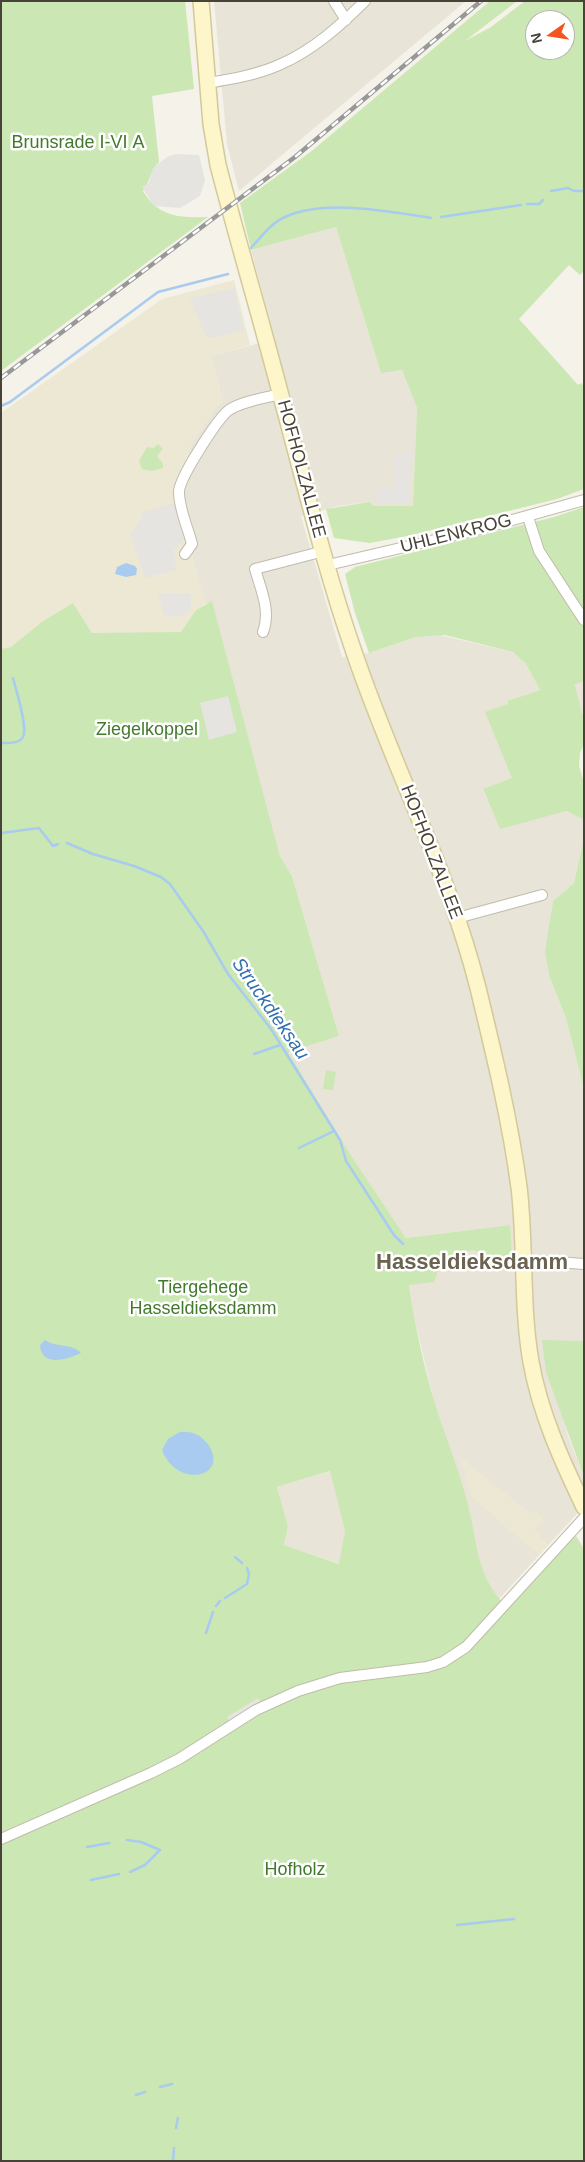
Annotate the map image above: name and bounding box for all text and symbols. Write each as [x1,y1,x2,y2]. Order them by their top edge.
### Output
north arrow [525,10,575,60]
text: N [527,31,545,45]
park label: Brunsrade I-VI A [11,132,145,154]
street label: HOFHOLZALLEE [272,398,330,540]
street label: UHLENKROG [398,510,514,558]
park label: Ziegelkoppel [96,719,198,741]
street label: HOFHOLZALLEE [395,782,467,922]
water label: Struckdieksau [226,954,314,1064]
district label: Hasseldieksdamm [376,1250,568,1276]
park label: Tiergehege Hasseldieksdamm [129,1277,277,1320]
park label: Hofholz [264,1859,326,1881]

